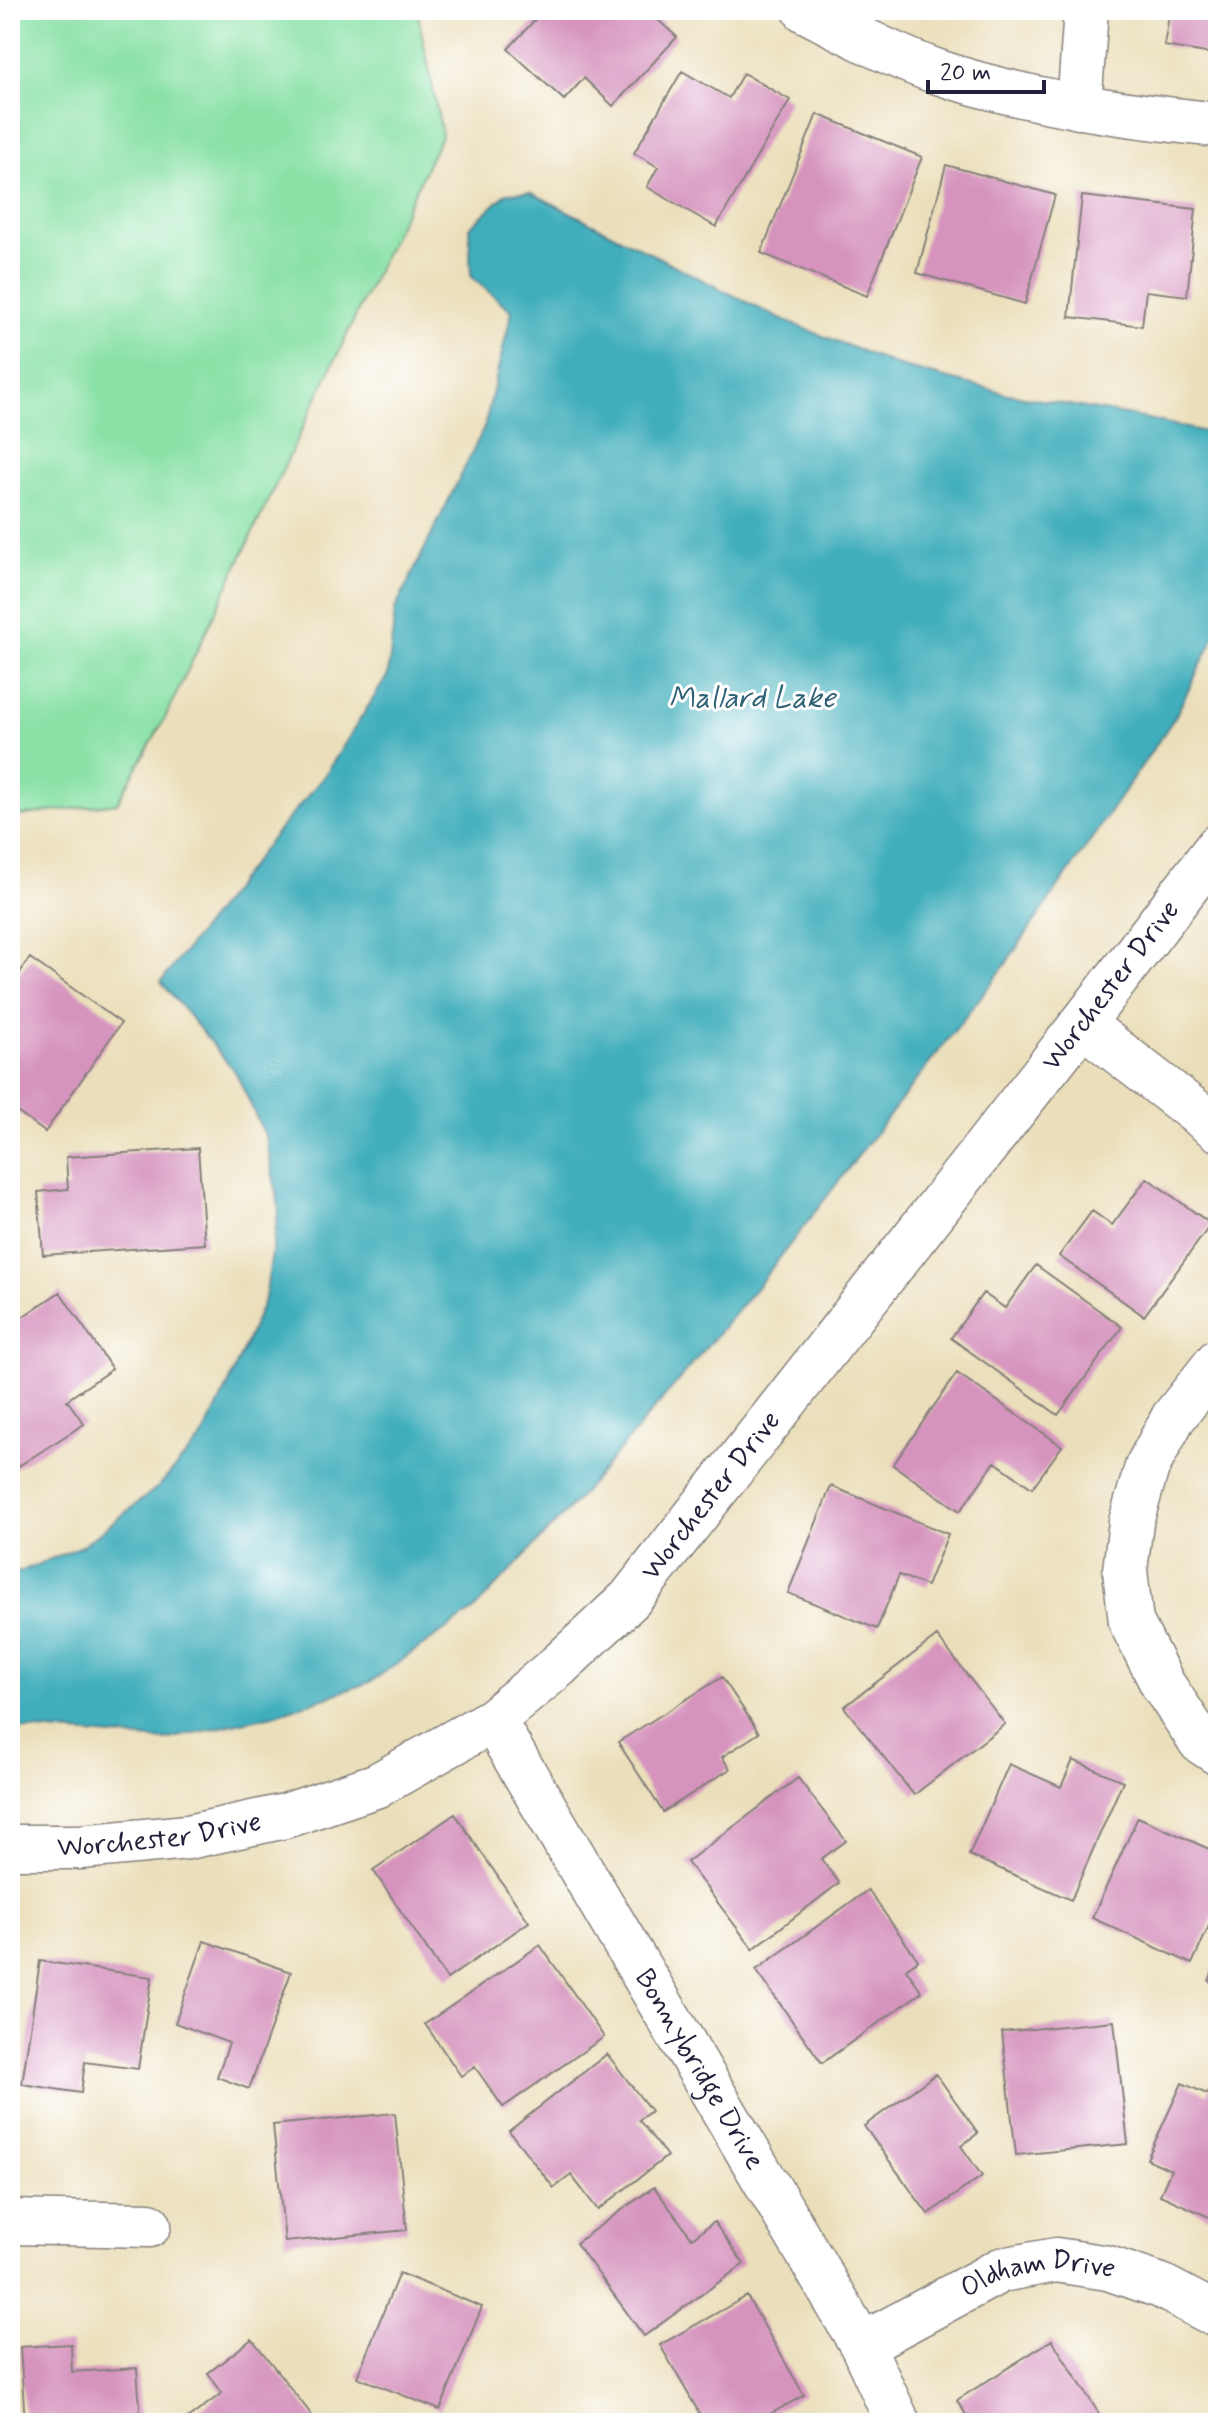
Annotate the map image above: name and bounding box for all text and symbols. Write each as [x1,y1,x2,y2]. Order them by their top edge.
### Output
scale bar [928,44,1044,94]
text: 20 m [940,58,991,89]
water label: Mallard Lake [669,679,837,718]
street label: Worchester Drive [1033,893,1188,1079]
street label: Worchester Drive [633,1403,789,1588]
street label: Worchester Drive [57,1803,265,1866]
street label: Bonnybridge Drive [626,1962,773,2177]
street label: Oldham Drive [954,2241,1121,2307]

